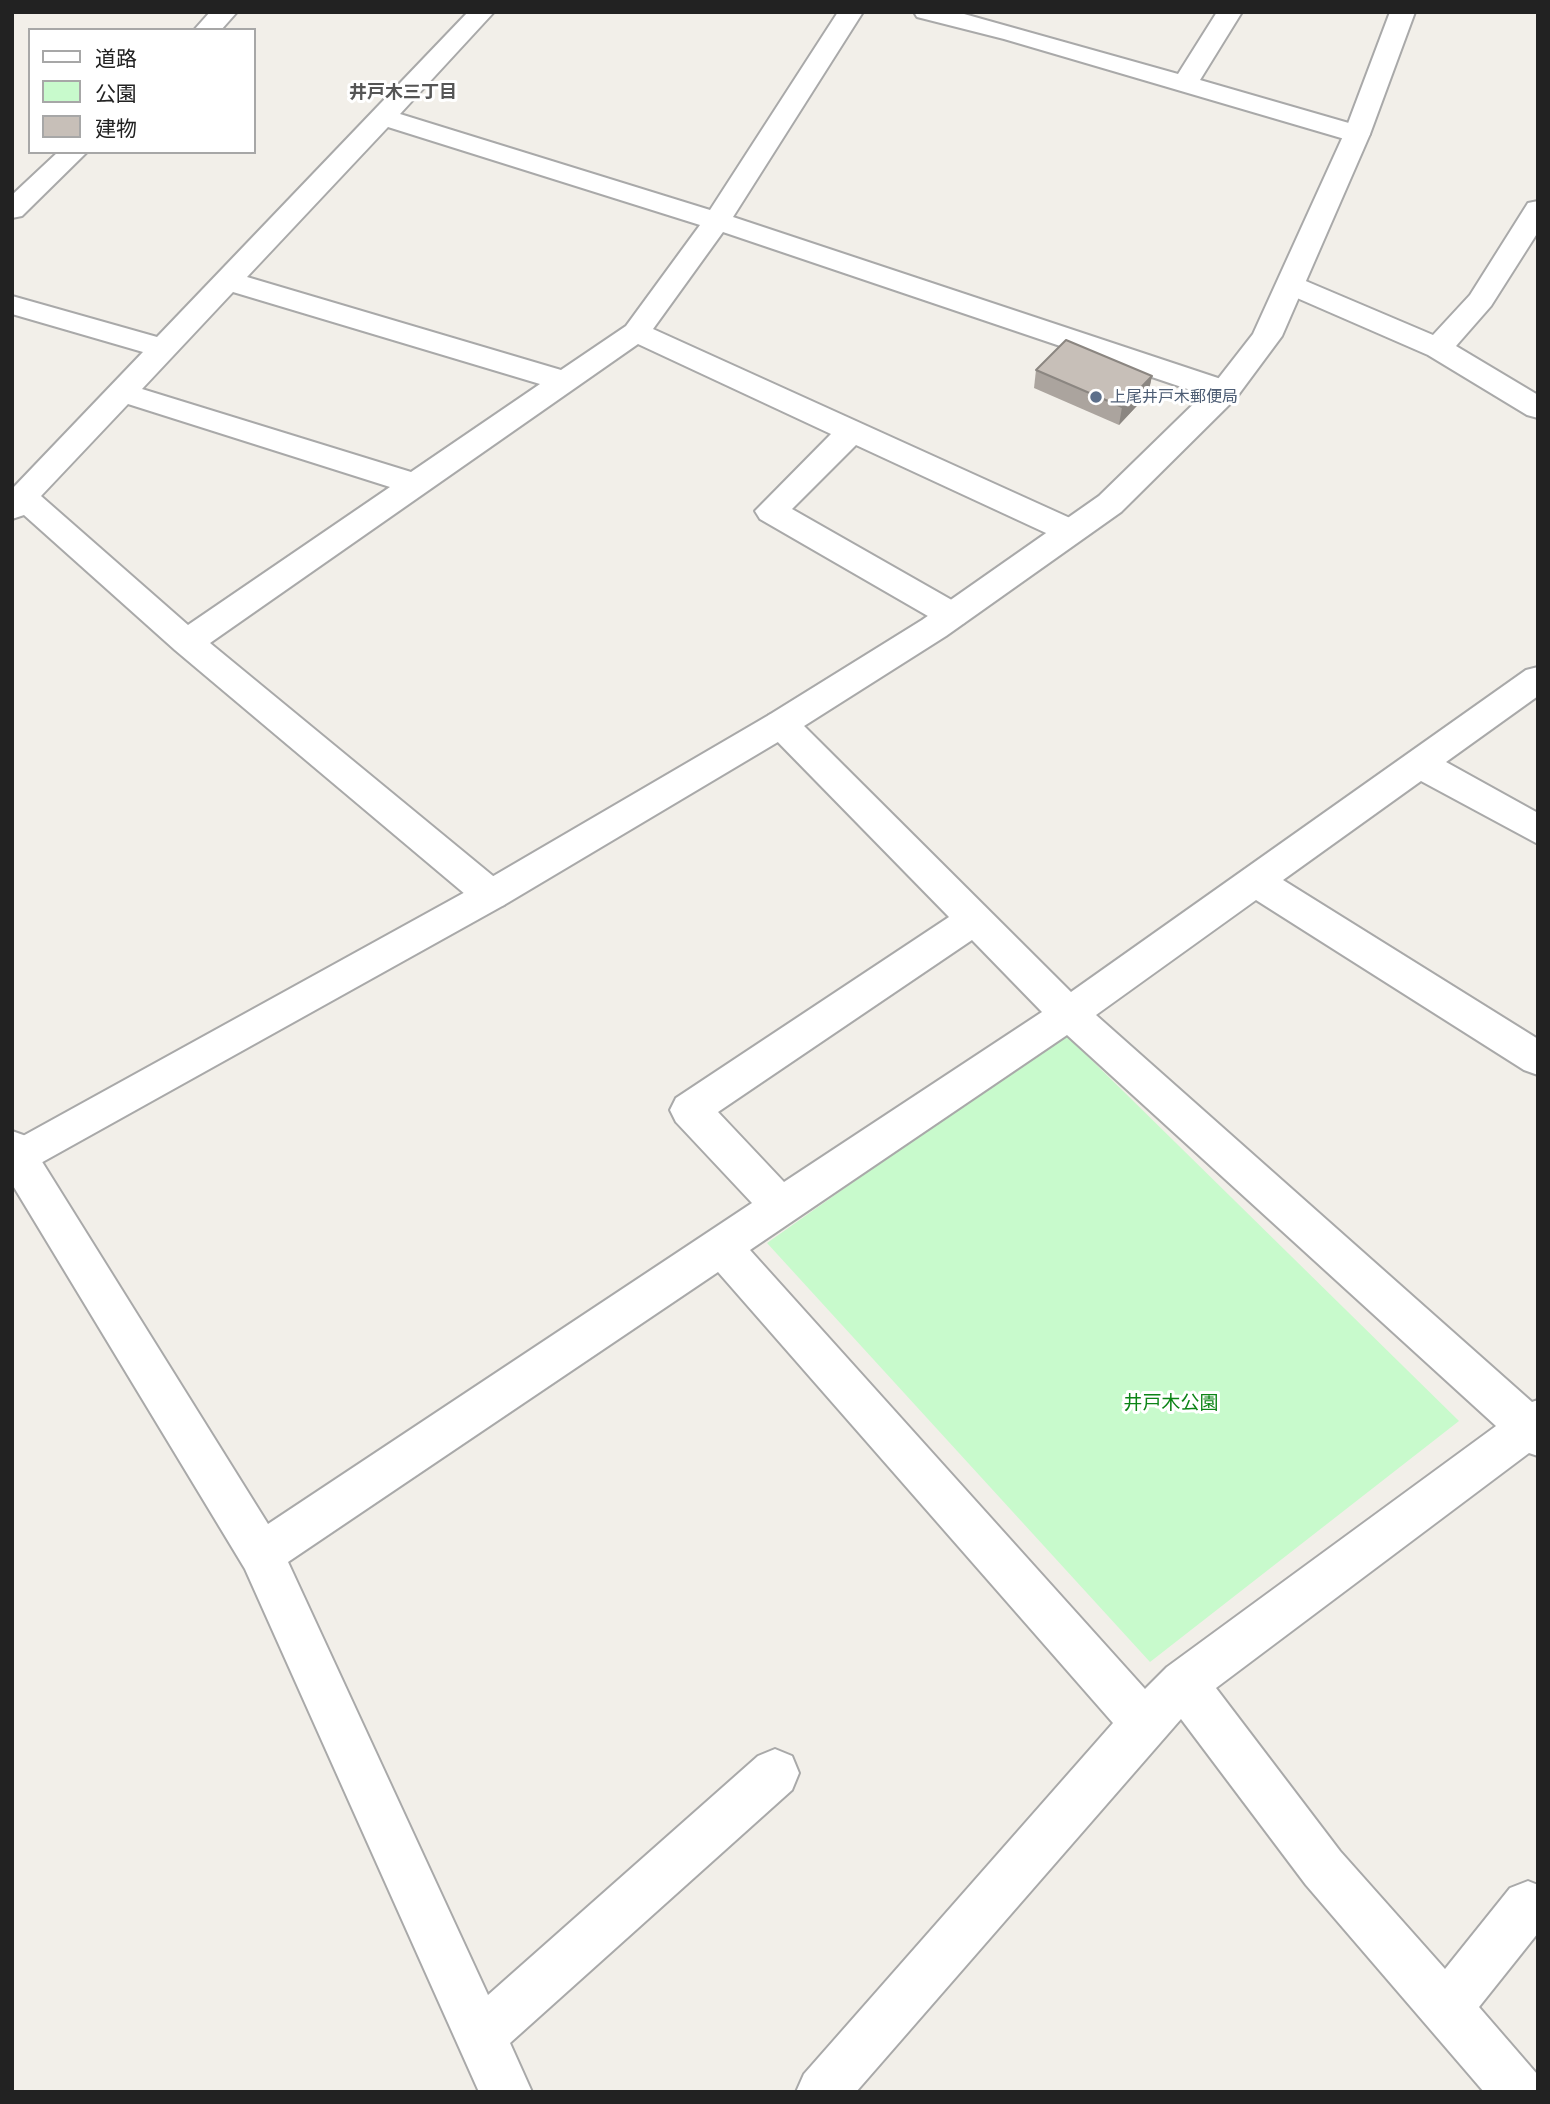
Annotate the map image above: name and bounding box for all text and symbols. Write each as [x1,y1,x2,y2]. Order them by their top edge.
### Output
legend [28,28,256,154]
text: 道路 [95,46,137,71]
text: 公園 [95,81,137,106]
district label: 井戸木三丁目 [349,82,457,104]
text: 建物 [95,116,137,141]
place label: 上尾井戸木郵便局 [1110,387,1238,407]
marker: 上尾井戸木郵便局 [1088,389,1104,405]
park label: 井戸木公園 [1124,1392,1218,1414]

